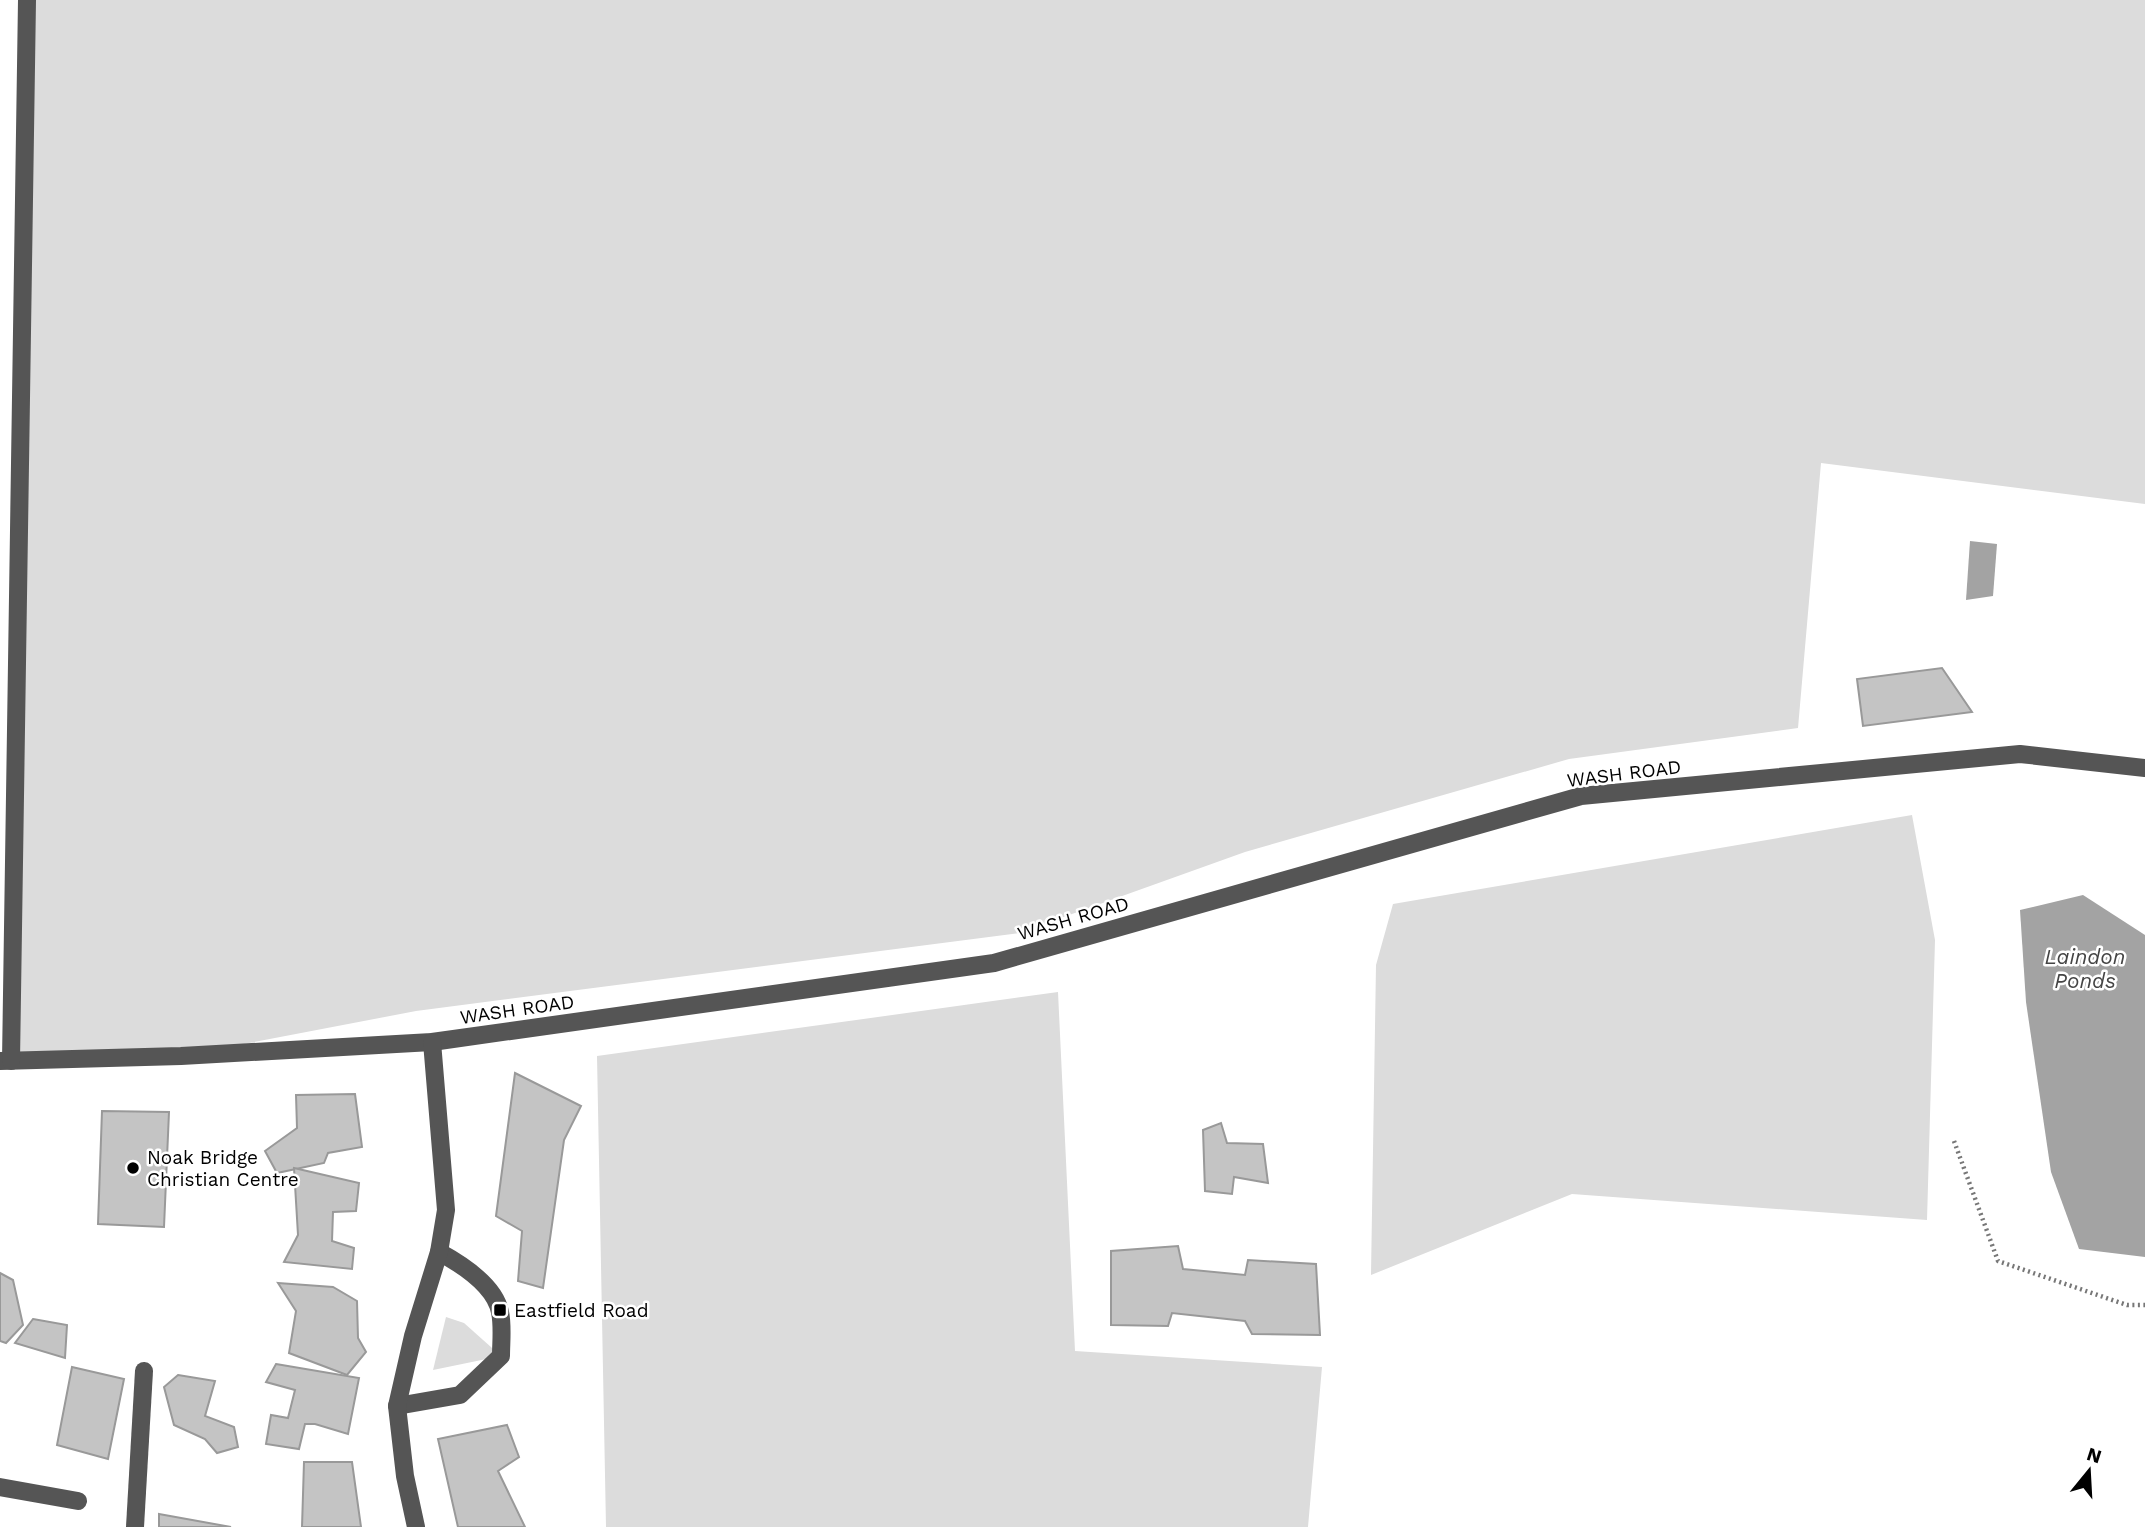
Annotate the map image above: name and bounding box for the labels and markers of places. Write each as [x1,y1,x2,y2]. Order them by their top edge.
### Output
place label: Noak Bridge Christian Centre [147,1146,299,1191]
marker: Noak Bridge Christian Centre [125,1160,141,1176]
place label: Eastfield Road [514,1299,649,1322]
marker: Eastfield Road [492,1302,508,1318]

